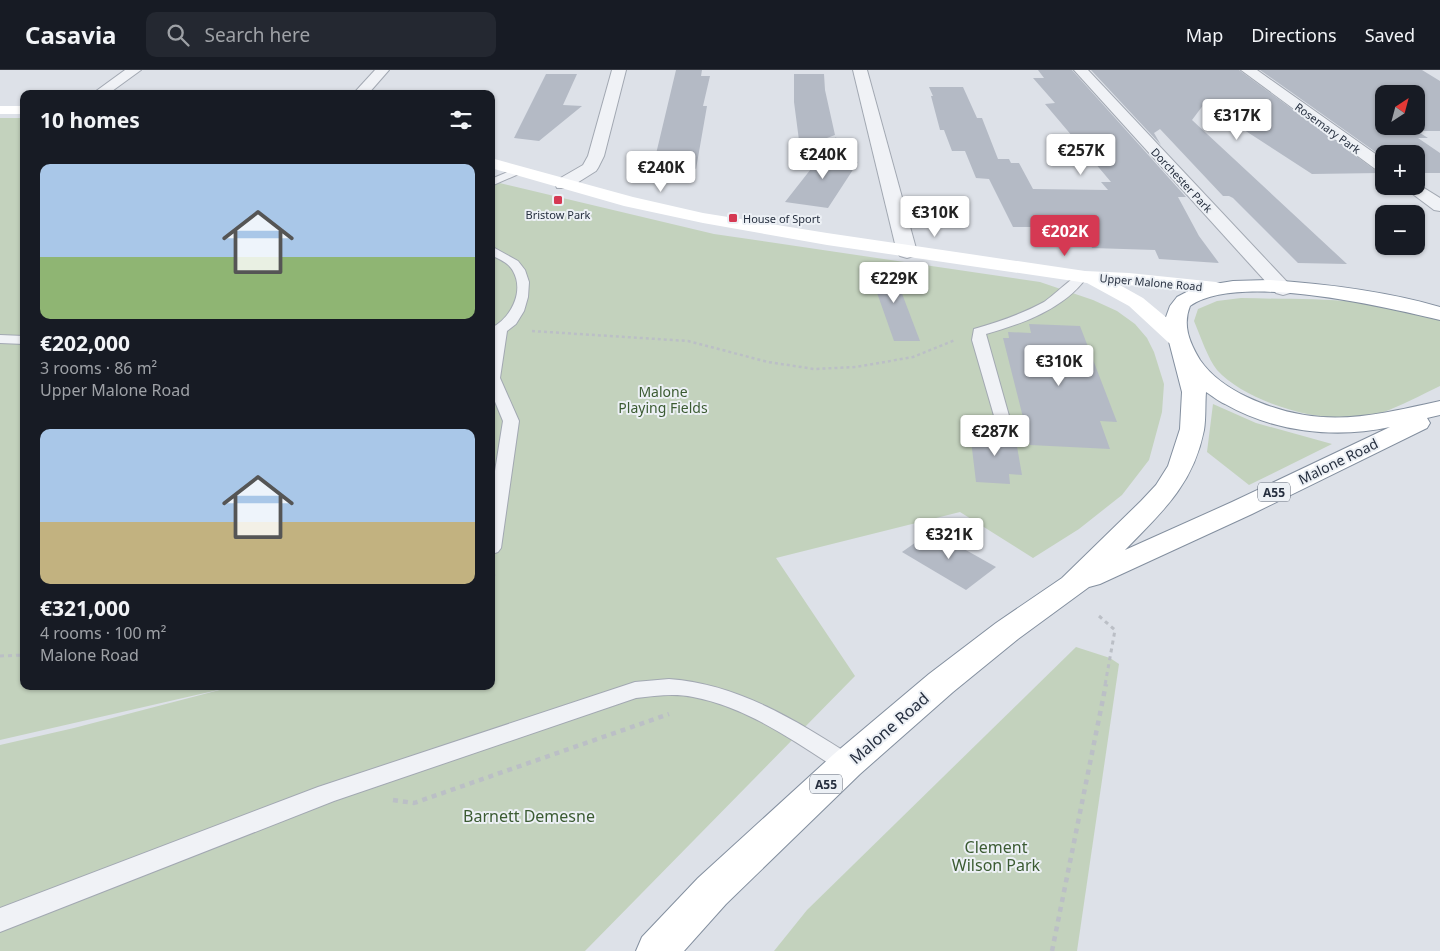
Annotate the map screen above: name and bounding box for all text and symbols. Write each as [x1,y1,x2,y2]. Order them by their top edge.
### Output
search box [146,12,496,57]
text: Casavia [25,18,116,51]
icon: search [164,21,192,49]
text: Search here [204,22,310,48]
text: Map [1186,23,1223,47]
text: Directions [1251,23,1337,47]
text: Saved [1365,23,1415,47]
north arrow [1375,85,1425,135]
map controls [1375,85,1425,255]
pin: €317K [1202,98,1272,141]
street label: Rosemary Park [1292,99,1364,157]
text: €317K [1213,104,1261,126]
text: 10 homes [40,106,140,134]
icon: filters [447,106,475,134]
pin: €257K [1046,134,1116,176]
pin: €240K [788,138,858,180]
text: €257K [1057,139,1105,161]
text: €240K [799,143,847,165]
street label: Dorchester Park [1148,144,1216,216]
button: + [1375,145,1425,195]
pin: €240K [626,150,696,193]
text: €240K [637,156,685,178]
marker: Bristow Park [552,194,564,206]
pin: €310K [900,196,970,238]
icon: home [213,197,303,287]
text: €310K [911,201,959,223]
button: − [1375,205,1425,255]
place label: Bristow Park [526,207,591,222]
place label: House of Sport [743,211,820,226]
marker: House of Sport [727,212,739,224]
pin: €202K [1030,214,1100,257]
text: €202K [1041,220,1089,242]
pin: €229K [859,262,929,304]
text: €229K [870,267,918,289]
street label: Upper Malone Road [1099,270,1203,294]
text: €202,000 [40,329,130,357]
pin: €310K [1024,344,1094,387]
text: €310K [1035,350,1083,372]
text: 3 rooms · 86 m² [40,357,157,379]
text: Upper Malone Road [40,379,190,401]
park label: Malone Playing Fields [618,382,708,417]
pin: €287K [960,414,1030,457]
text: €287K [971,420,1019,442]
street label: Malone Road [1295,434,1381,488]
icon: home [213,462,303,552]
road number: A55 [1258,482,1290,502]
pin: €321K [914,518,984,560]
text: €321K [925,523,973,545]
text: €321,000 [40,594,130,622]
text: 4 rooms · 100 m² [40,622,166,644]
text: Malone Road [40,644,139,666]
street label: Malone Road [844,687,934,769]
road number: A55 [810,774,842,794]
park label: Barnett Demesne [463,805,595,827]
park label: Clement Wilson Park [952,836,1041,876]

